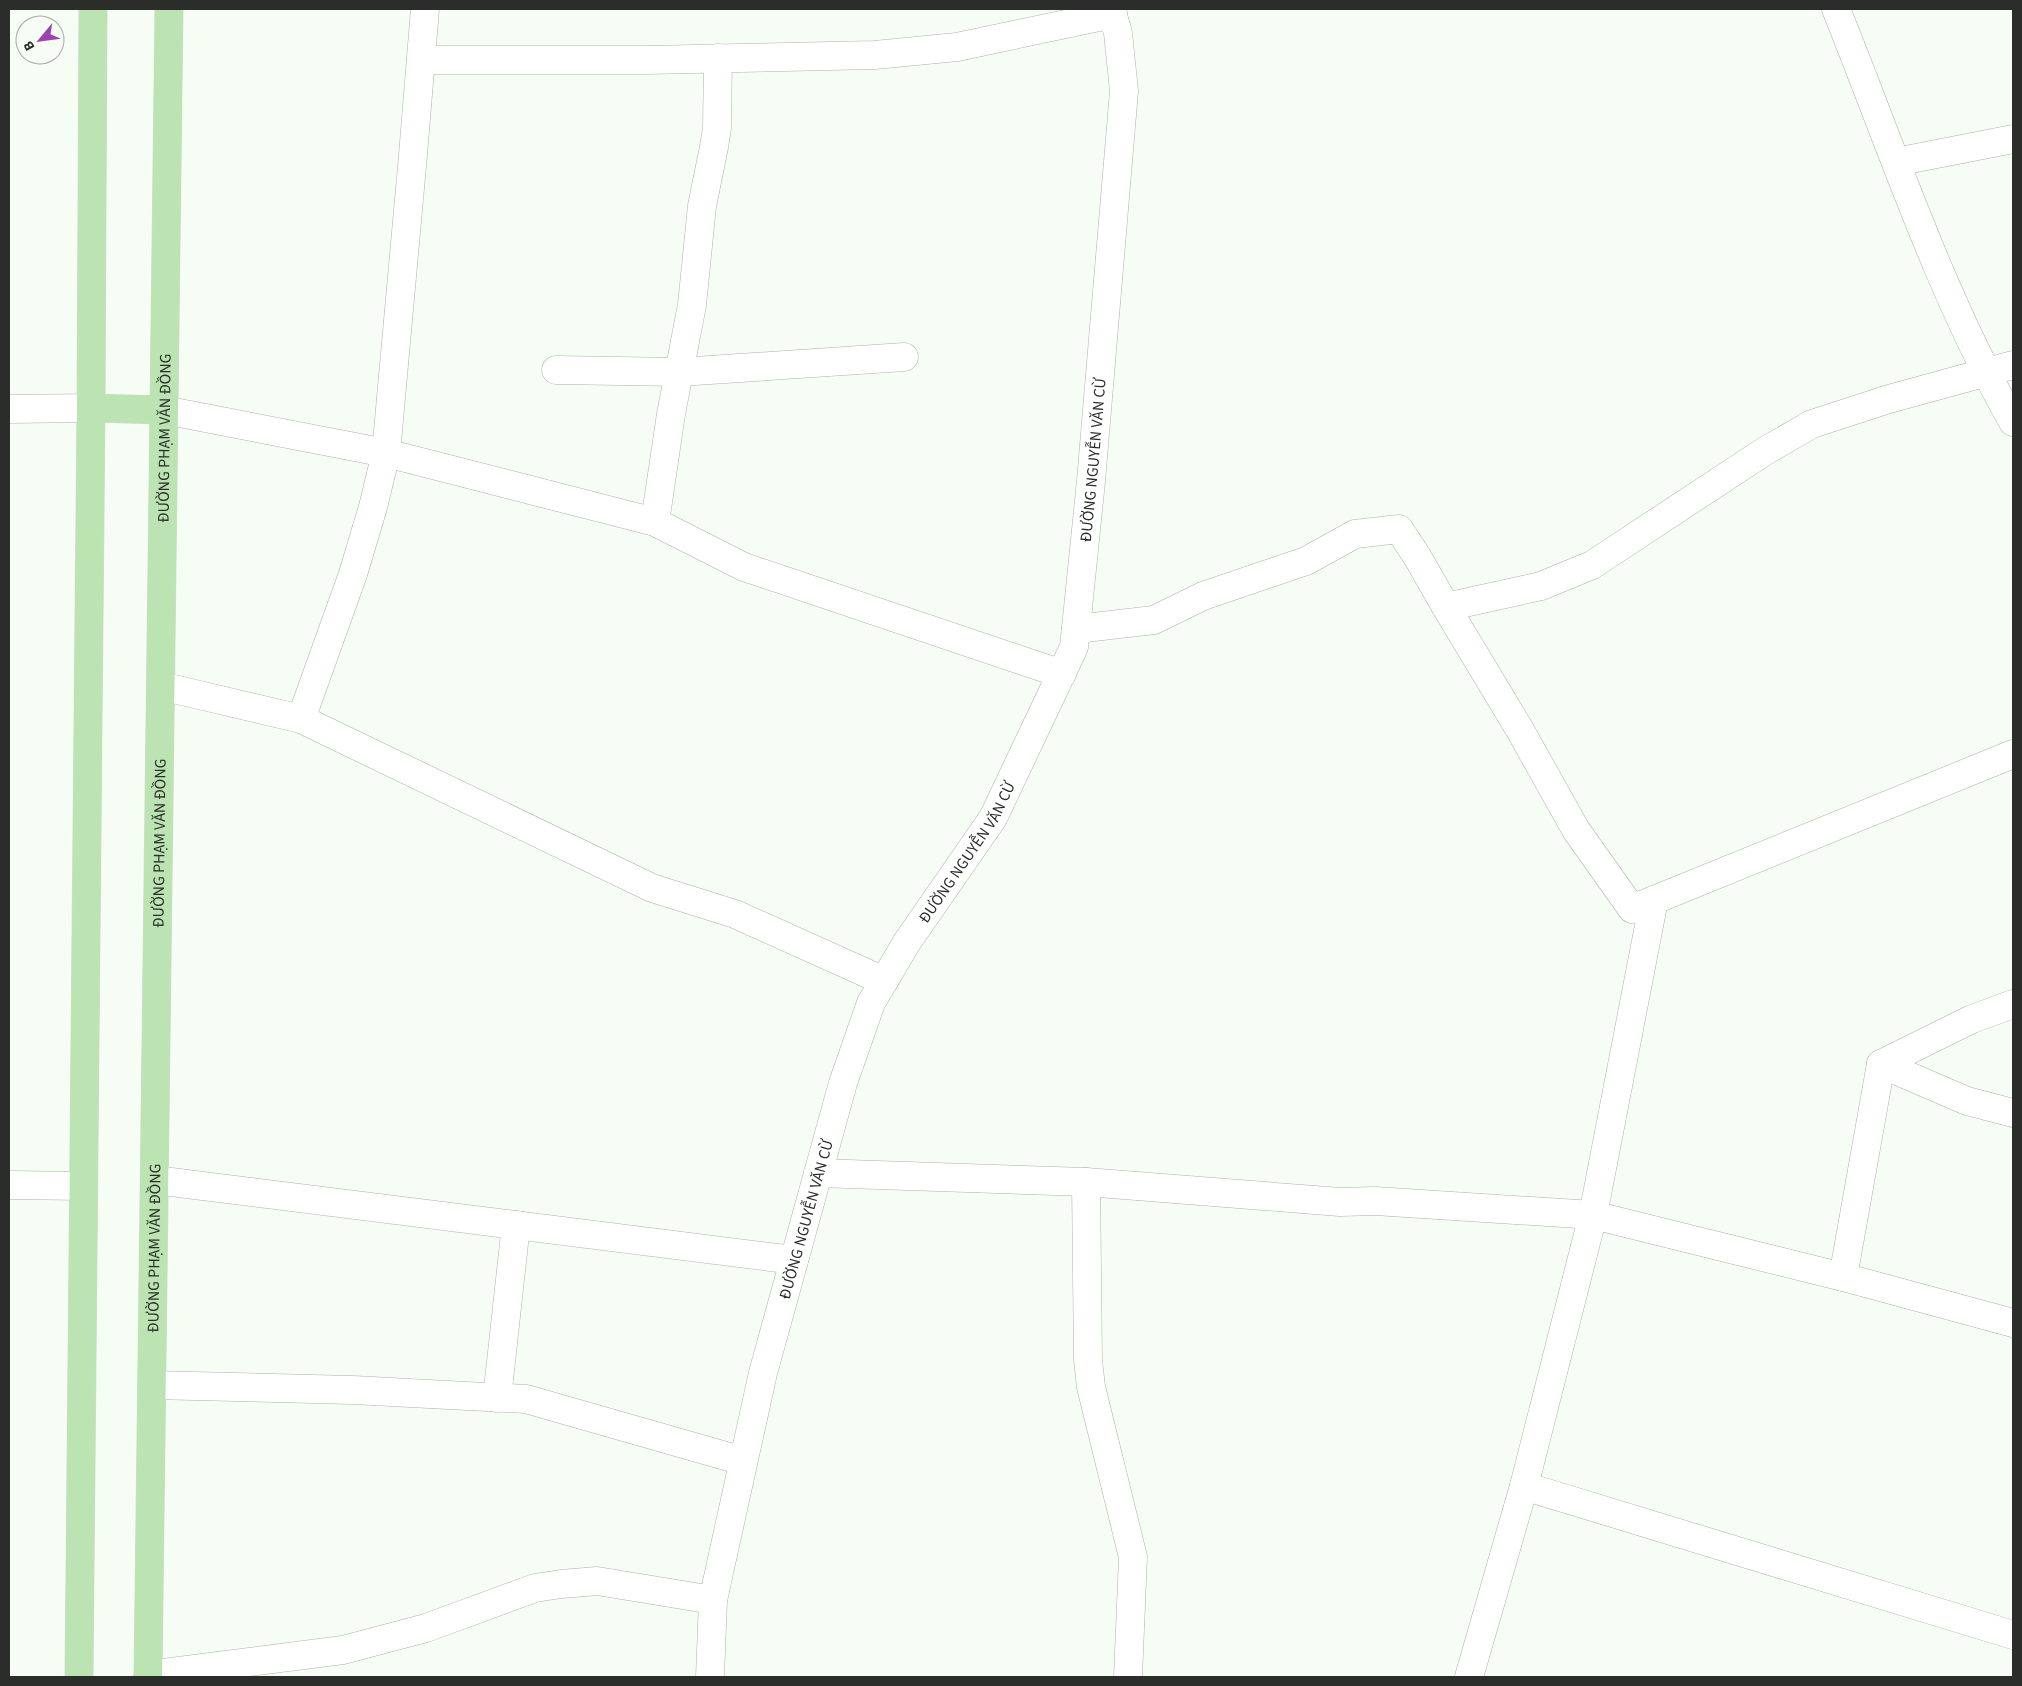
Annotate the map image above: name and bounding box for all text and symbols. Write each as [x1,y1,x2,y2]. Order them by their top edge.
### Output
north arrow [15,15,65,65]
text: B [18,37,40,54]
street label: ĐƯỜNG PHẠM VĂN ĐỒNG [153,353,177,523]
street label: ĐƯỜNG NGUYỄN VĂN CỪ [1075,377,1112,543]
street label: ĐƯỜNG PHẠM VĂN ĐỒNG [147,758,172,928]
street label: ĐƯỜNG NGUYỄN VĂN CỪ [913,778,1021,928]
street label: ĐƯỜNG NGUYỄN VĂN CỪ [774,1137,839,1302]
street label: ĐƯỜNG PHẠM VĂN ĐỒNG [142,1163,166,1333]

